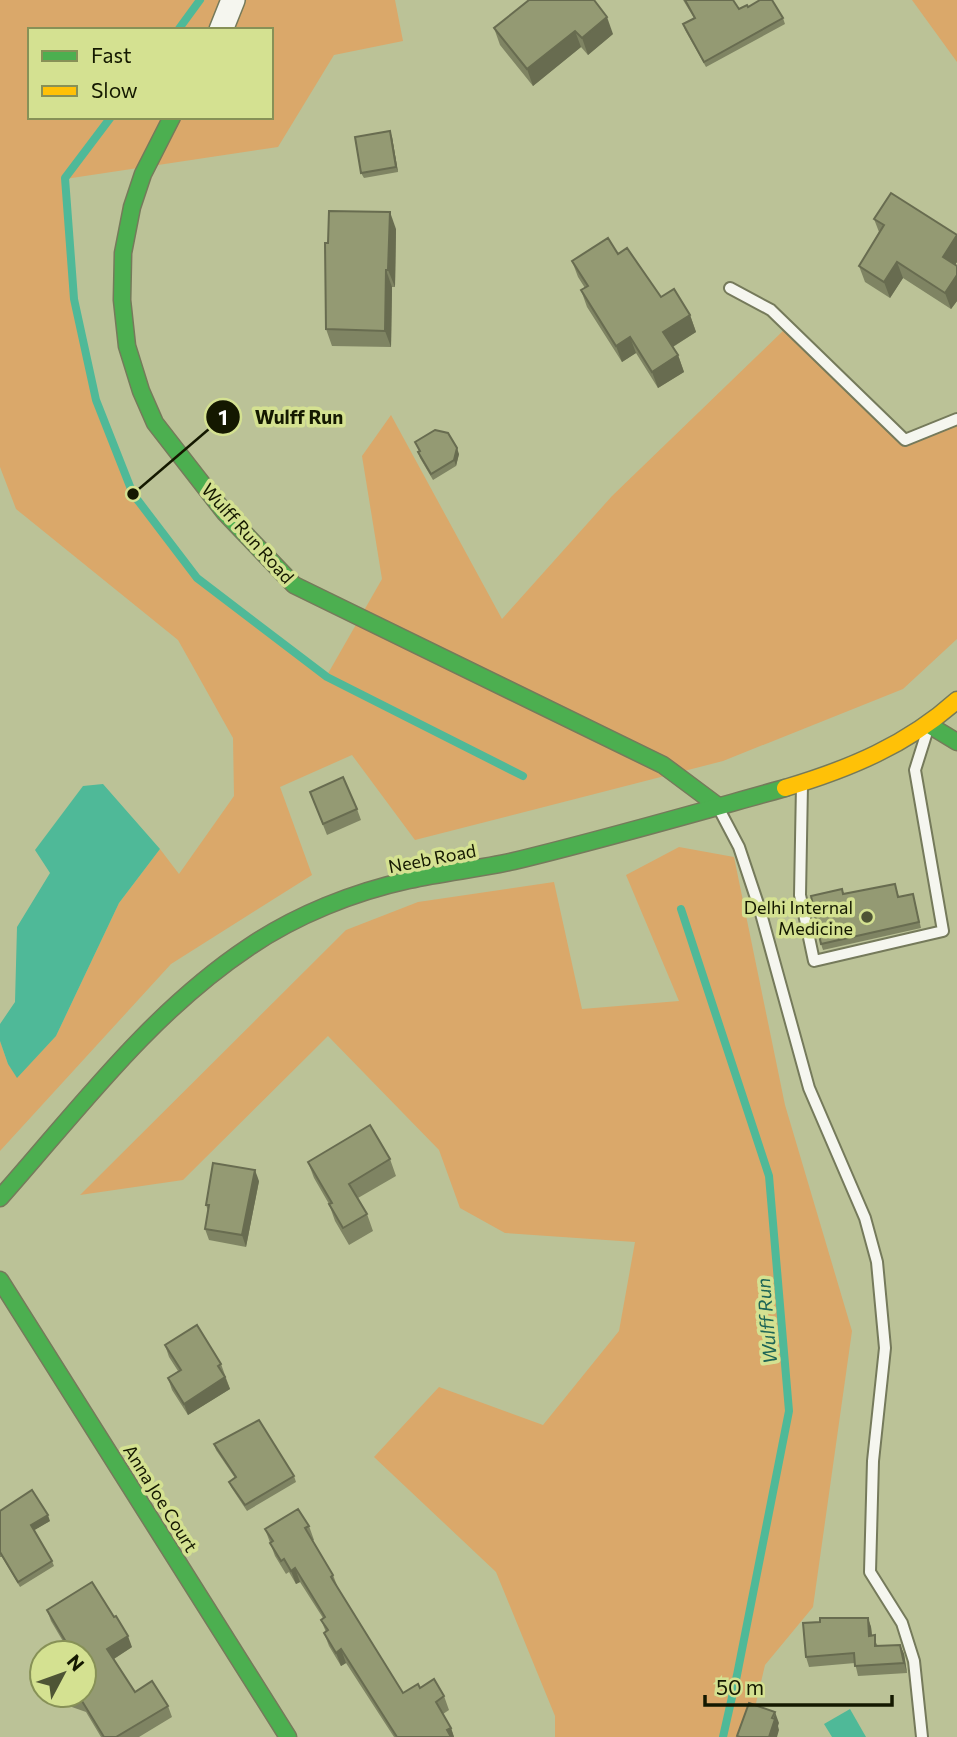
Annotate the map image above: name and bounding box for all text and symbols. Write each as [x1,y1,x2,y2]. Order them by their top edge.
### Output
legend [28,28,273,119]
text: Fast [91,42,132,67]
text: Slow [91,77,138,102]
callout: Wulff Run [206,397,357,437]
text: 1 [218,404,228,429]
text: Wulff Run [255,405,343,428]
street label: Wulff Run Road [197,478,299,588]
street label: Neeb Road [386,839,478,877]
place label: Delhi Internal Medicine [744,896,853,939]
marker: Delhi Internal Medicine [859,909,875,925]
water label: Wulff Run [751,1277,781,1365]
street label: Anna Joe Court [119,1440,203,1556]
north arrow [28,1639,98,1709]
text: N [63,1650,90,1675]
scale bar [705,1664,892,1708]
text: 50 m [716,1674,764,1699]

